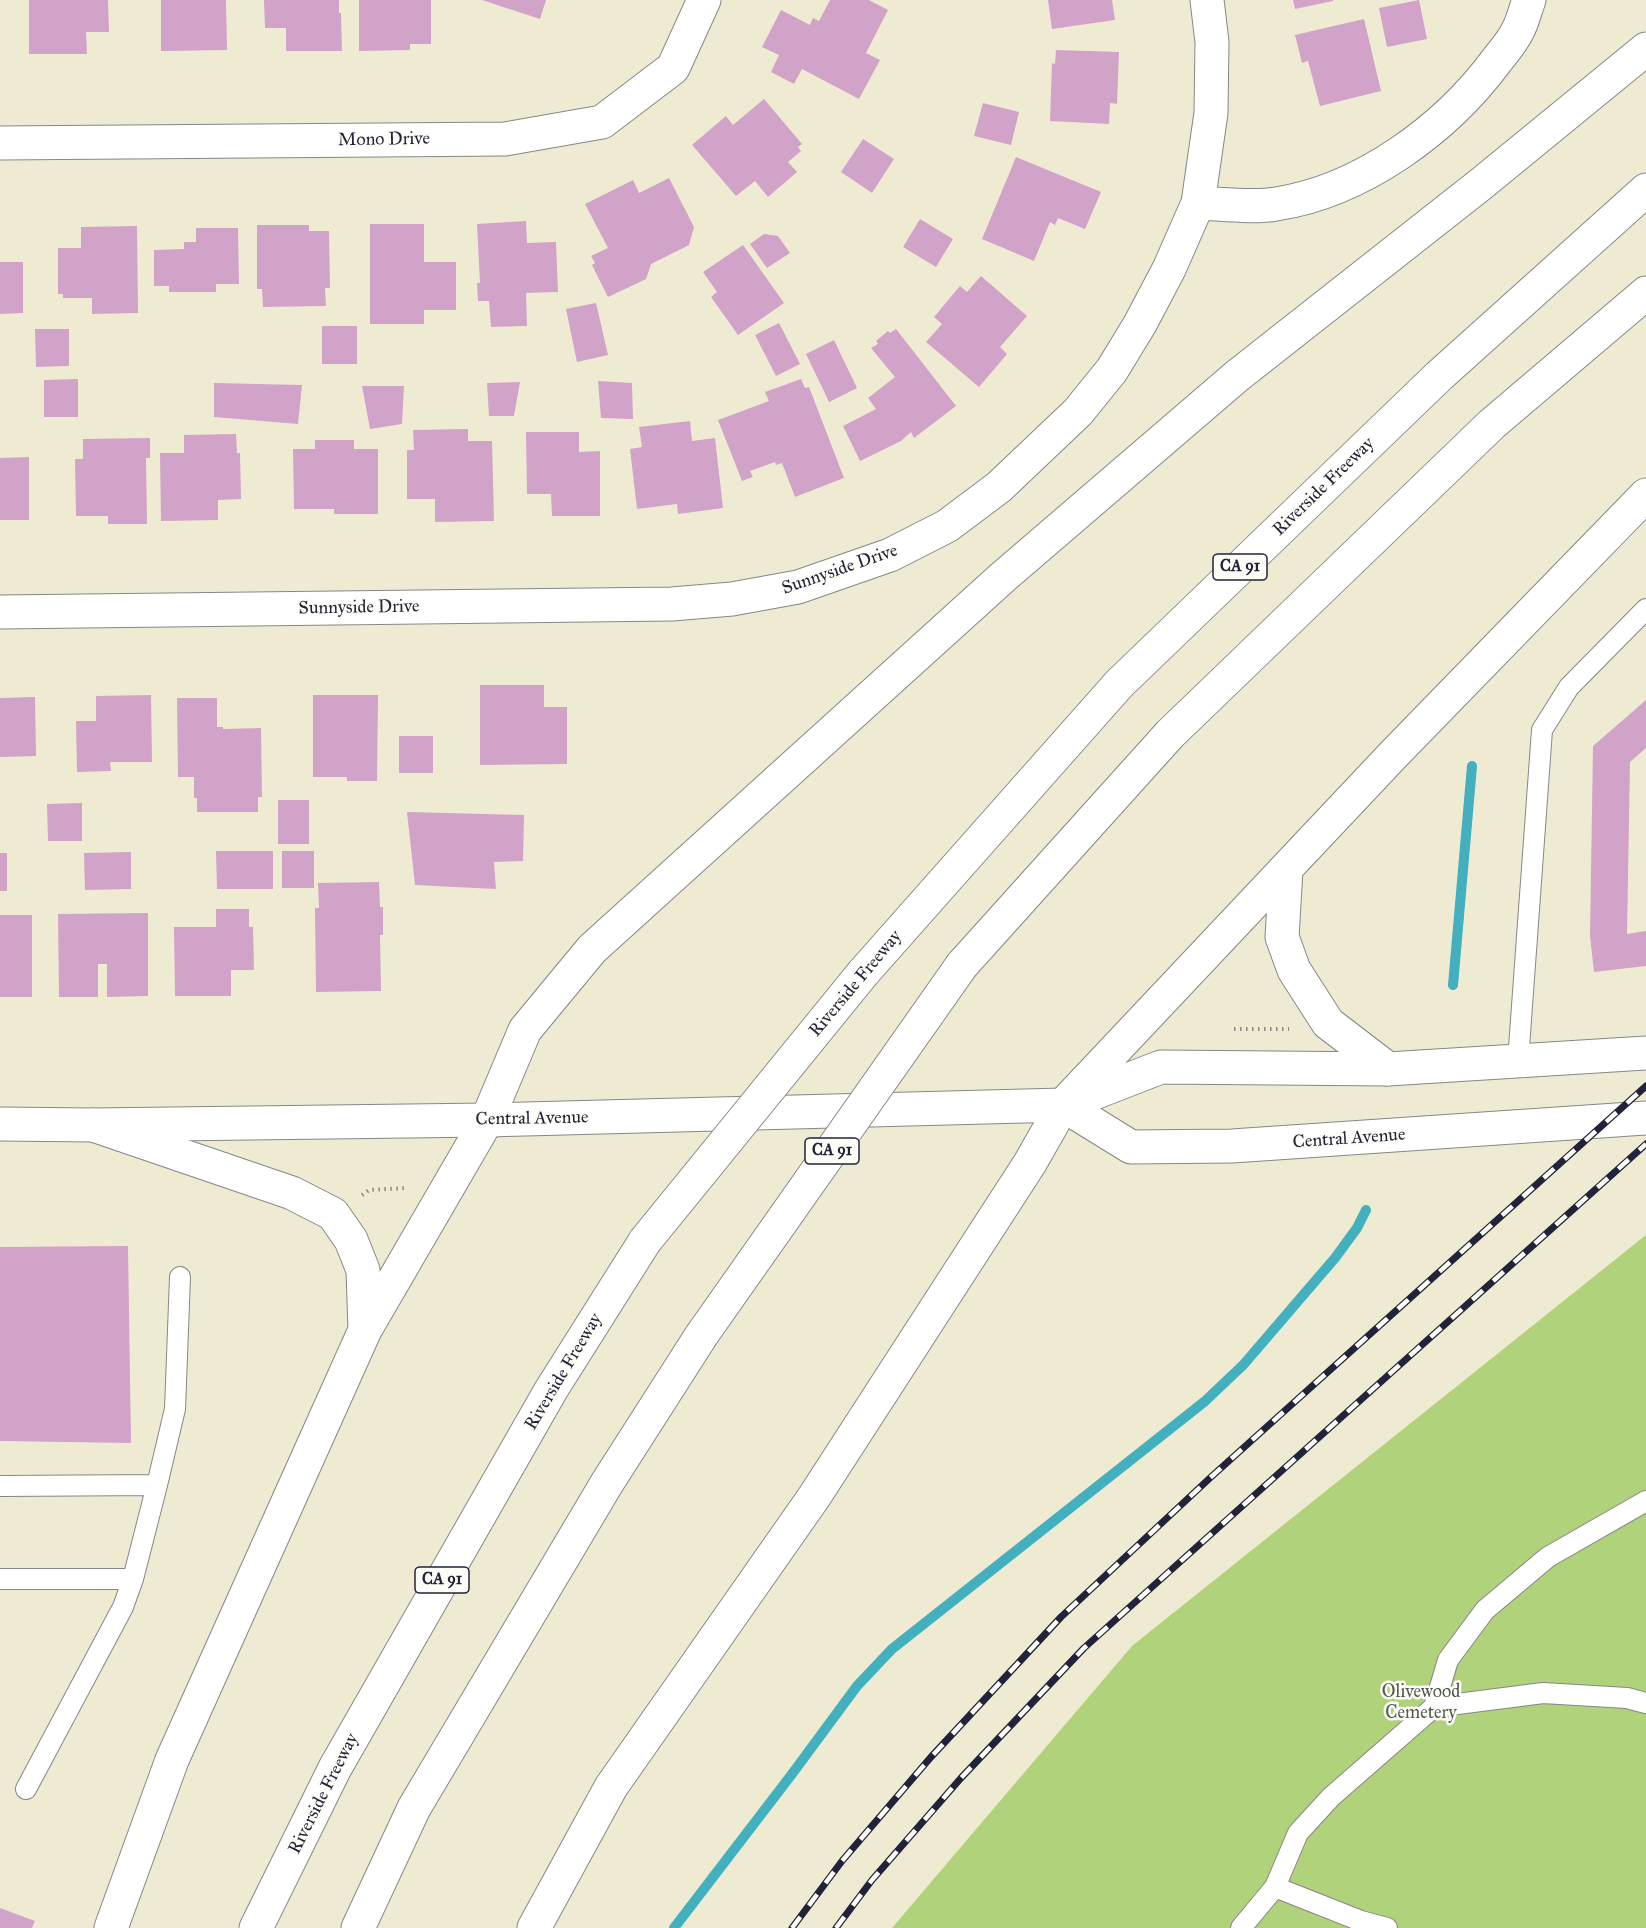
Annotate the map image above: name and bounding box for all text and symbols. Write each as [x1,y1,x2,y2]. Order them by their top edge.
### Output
street label: Mono Drive [338,128,430,152]
street label: Riverside Freeway [1269,433,1379,541]
street label: Sunnyside Drive [779,540,901,600]
road number: CA 91 [1213,554,1267,580]
street label: Sunnyside Drive [298,596,420,620]
street label: Riverside Freeway [805,926,907,1042]
street label: Central Avenue [475,1107,589,1131]
street label: Central Avenue [1292,1124,1406,1154]
road number: CA 91 [805,1138,859,1164]
street label: Riverside Freeway [521,1310,607,1434]
road number: CA 91 [415,1567,469,1593]
park label: Olivewood Cemetery [1382,1682,1460,1724]
street label: Riverside Freeway [284,1730,364,1858]

